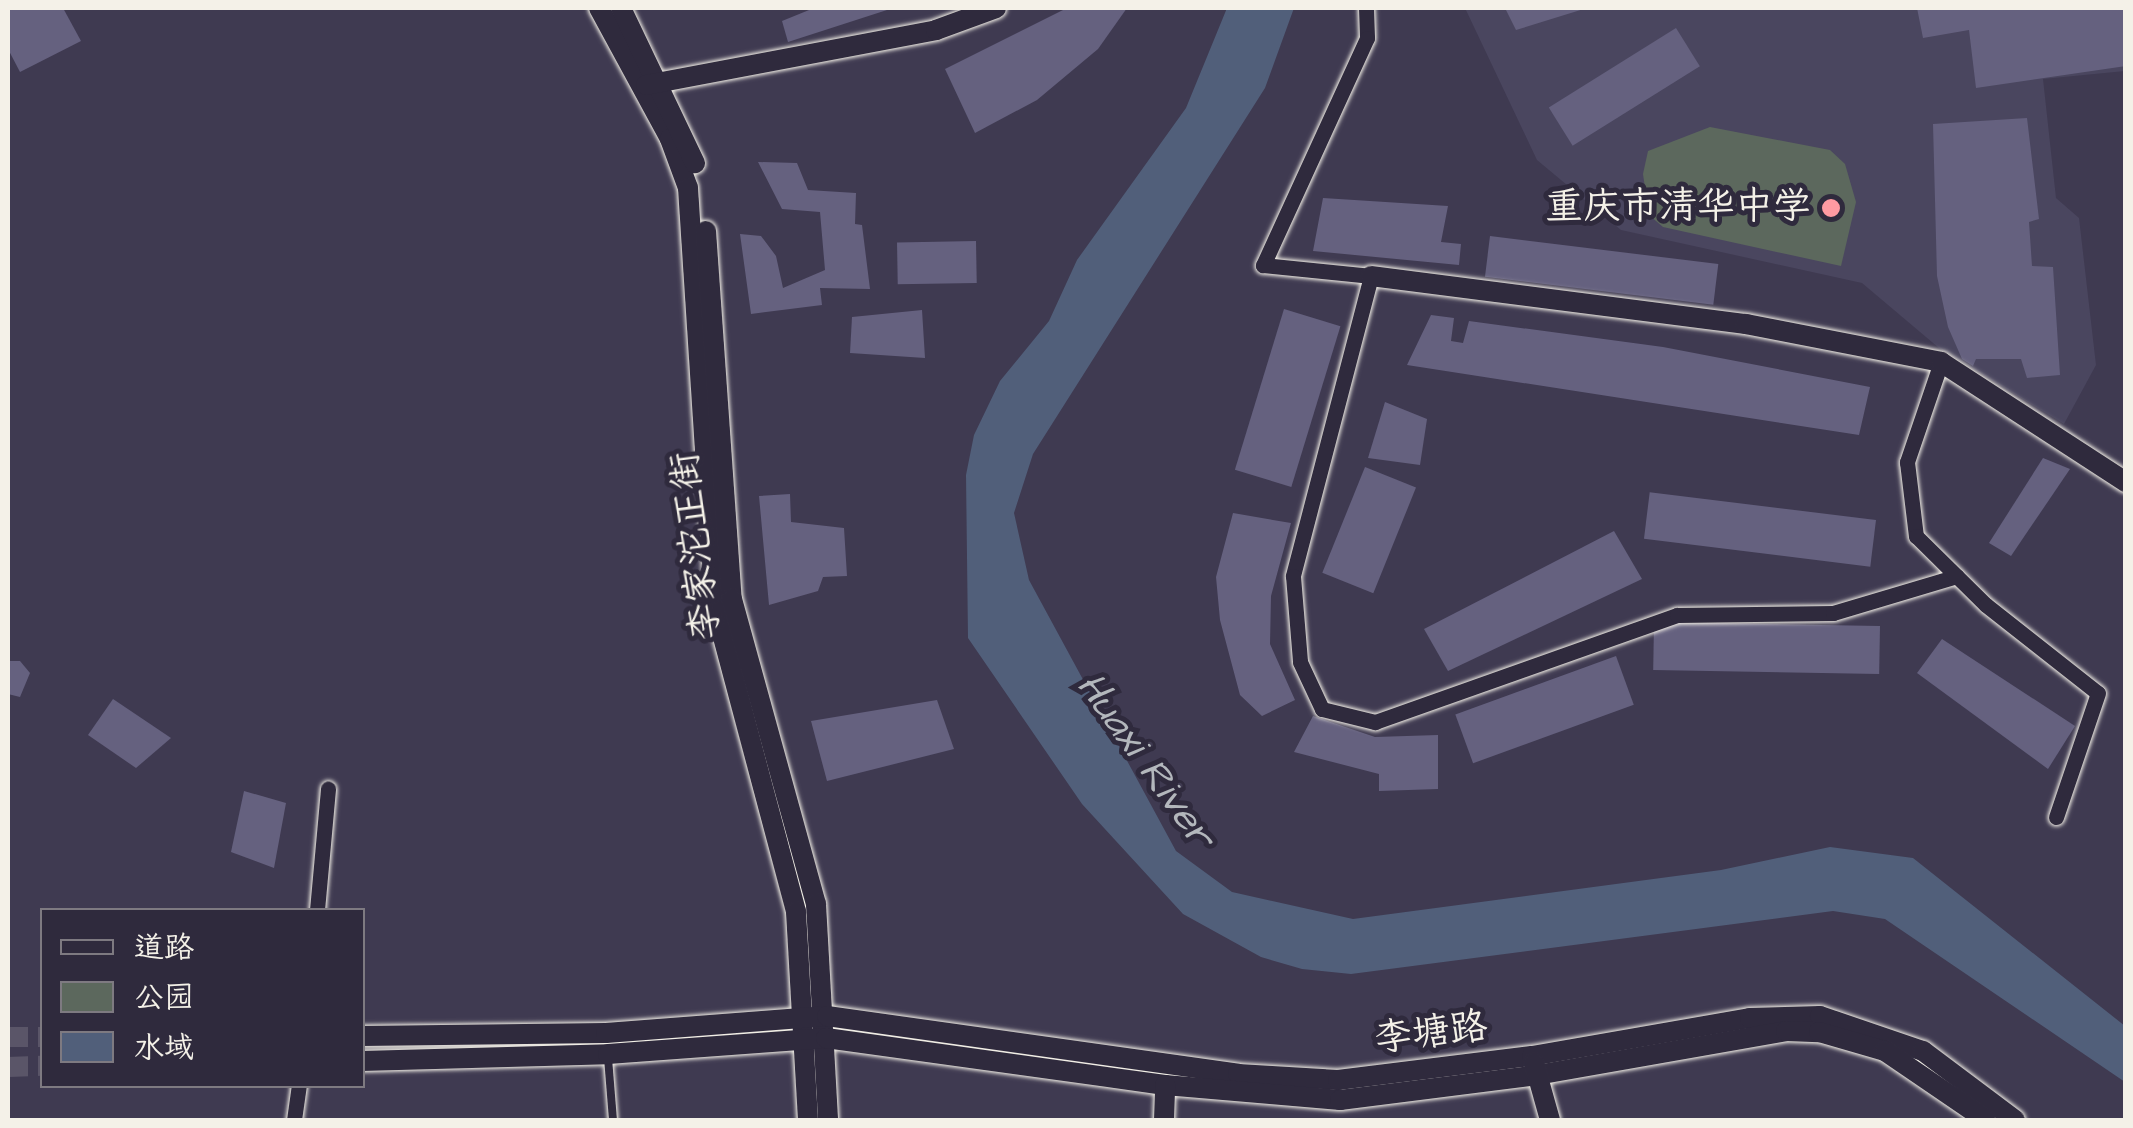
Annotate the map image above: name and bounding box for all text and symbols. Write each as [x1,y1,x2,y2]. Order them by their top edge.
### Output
place label: 重庆市清华中学 [1545,185,1811,231]
marker: 重庆市清华中学 [1820,197,1842,219]
street label: 李家沱正街 [663,449,731,643]
water label: Huaxi River [1065,664,1225,858]
legend [40,908,365,1088]
text: 道路 [134,927,194,969]
text: 公园 [134,977,194,1019]
street label: 李塘路 [1372,1004,1490,1064]
text: 水域 [134,1027,194,1069]

